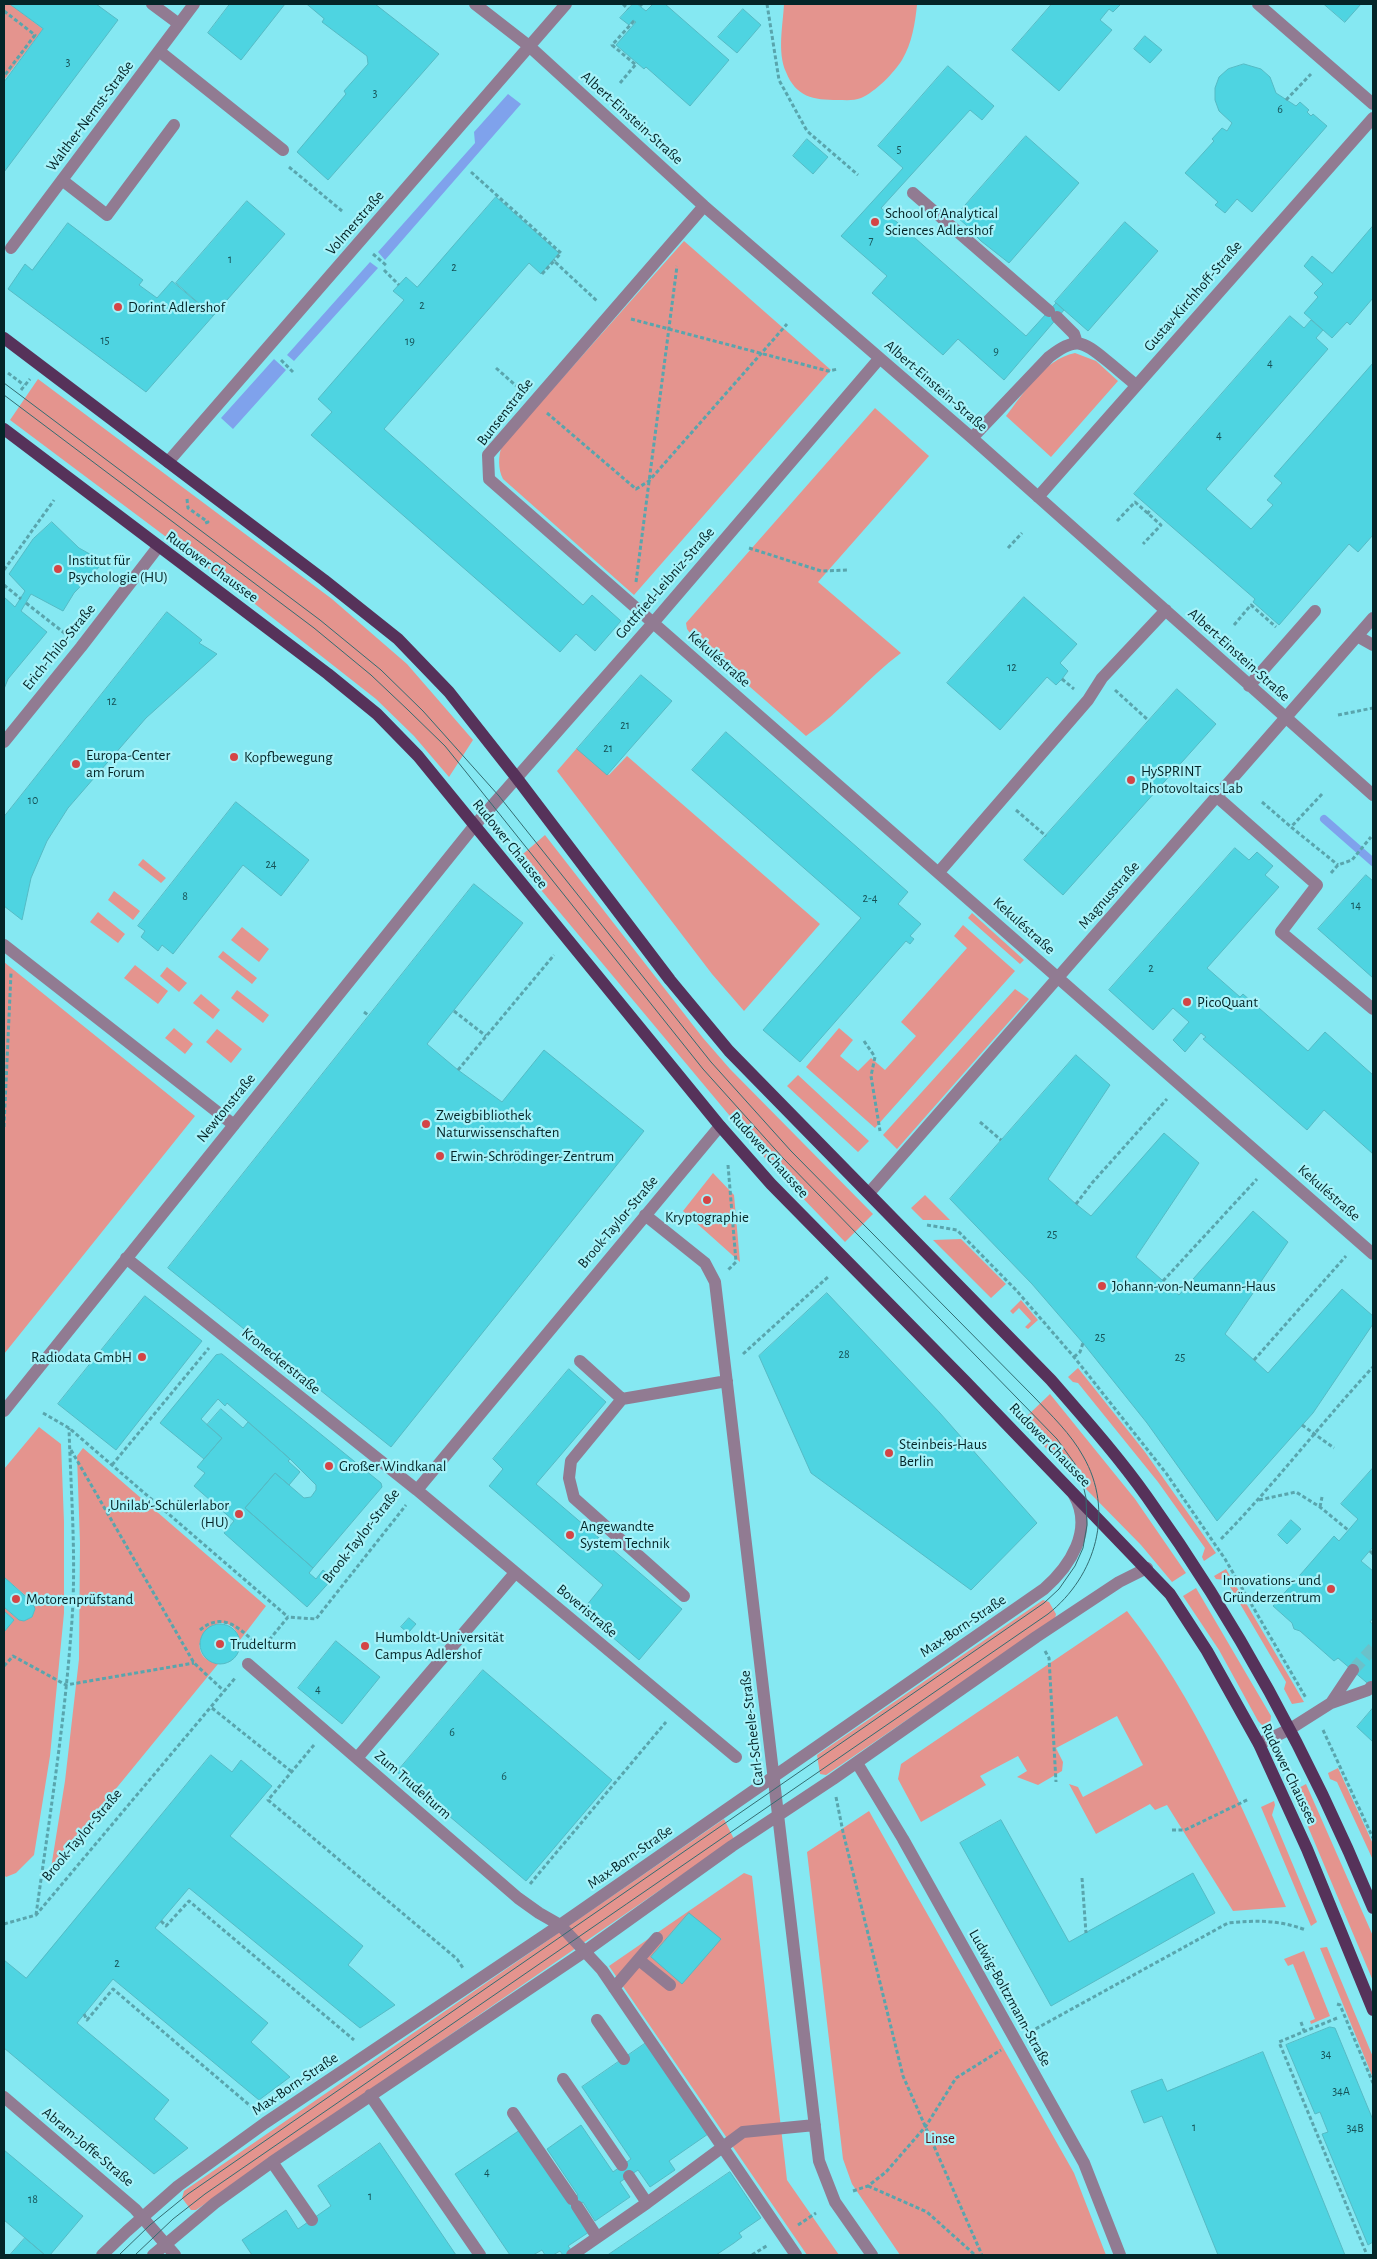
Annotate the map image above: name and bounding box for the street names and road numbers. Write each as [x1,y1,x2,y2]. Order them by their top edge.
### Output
street label: Walther-Nernst-Straße [42,57,138,175]
street label: Albert-Einstein-Straße [577,68,687,168]
street label: Volmerstraße [322,187,388,259]
street label: Gustav-Kirchhoff-Straße [1140,237,1246,355]
street label: Albert-Einstein-Straße [881,336,991,436]
street label: Bunsenstraße [473,375,537,449]
street label: Gottfried-Leibniz-Straße [611,523,719,643]
street label: Rudower Chaussee [162,527,262,607]
street label: Erich-Thilo-Straße [19,600,99,694]
street label: Albert-Einstein-Straße [1184,605,1294,705]
street label: Kekuléstraße [684,627,754,691]
street label: Rudower Chaussee [468,796,552,892]
street label: Magnusstraße [1075,857,1143,933]
street label: Kekuléstraße [989,894,1059,958]
street label: Newtonstraße [193,1070,259,1146]
street label: Rudower Chaussee [726,1108,812,1202]
street label: Kekuléstraße [1294,1161,1364,1225]
street label: Brook-Taylor-Straße [574,1172,662,1272]
street label: Kroneckerstraße [238,1324,324,1398]
street label: Rudower Chaussee [1005,1399,1095,1491]
street label: Brook-Taylor-Straße [318,1485,404,1587]
street label: Boveristraße [553,1580,621,1642]
street label: Max-Born-Straße [917,1591,1009,1661]
street label: Carl-Scheele-Straße [736,1669,768,1787]
street label: Rudower Chaussee [1257,1721,1321,1827]
street label: Zum Trudelturm [371,1747,455,1823]
street label: Brook-Taylor-Straße [38,1785,126,1885]
street label: Max-Born-Straße [584,1821,676,1893]
street label: Ludwig-Boltzmann-Straße [965,1926,1055,2070]
street label: Max-Born-Straße [249,2049,341,2119]
street label: Abram-Joffe-Straße [38,2103,138,2191]

